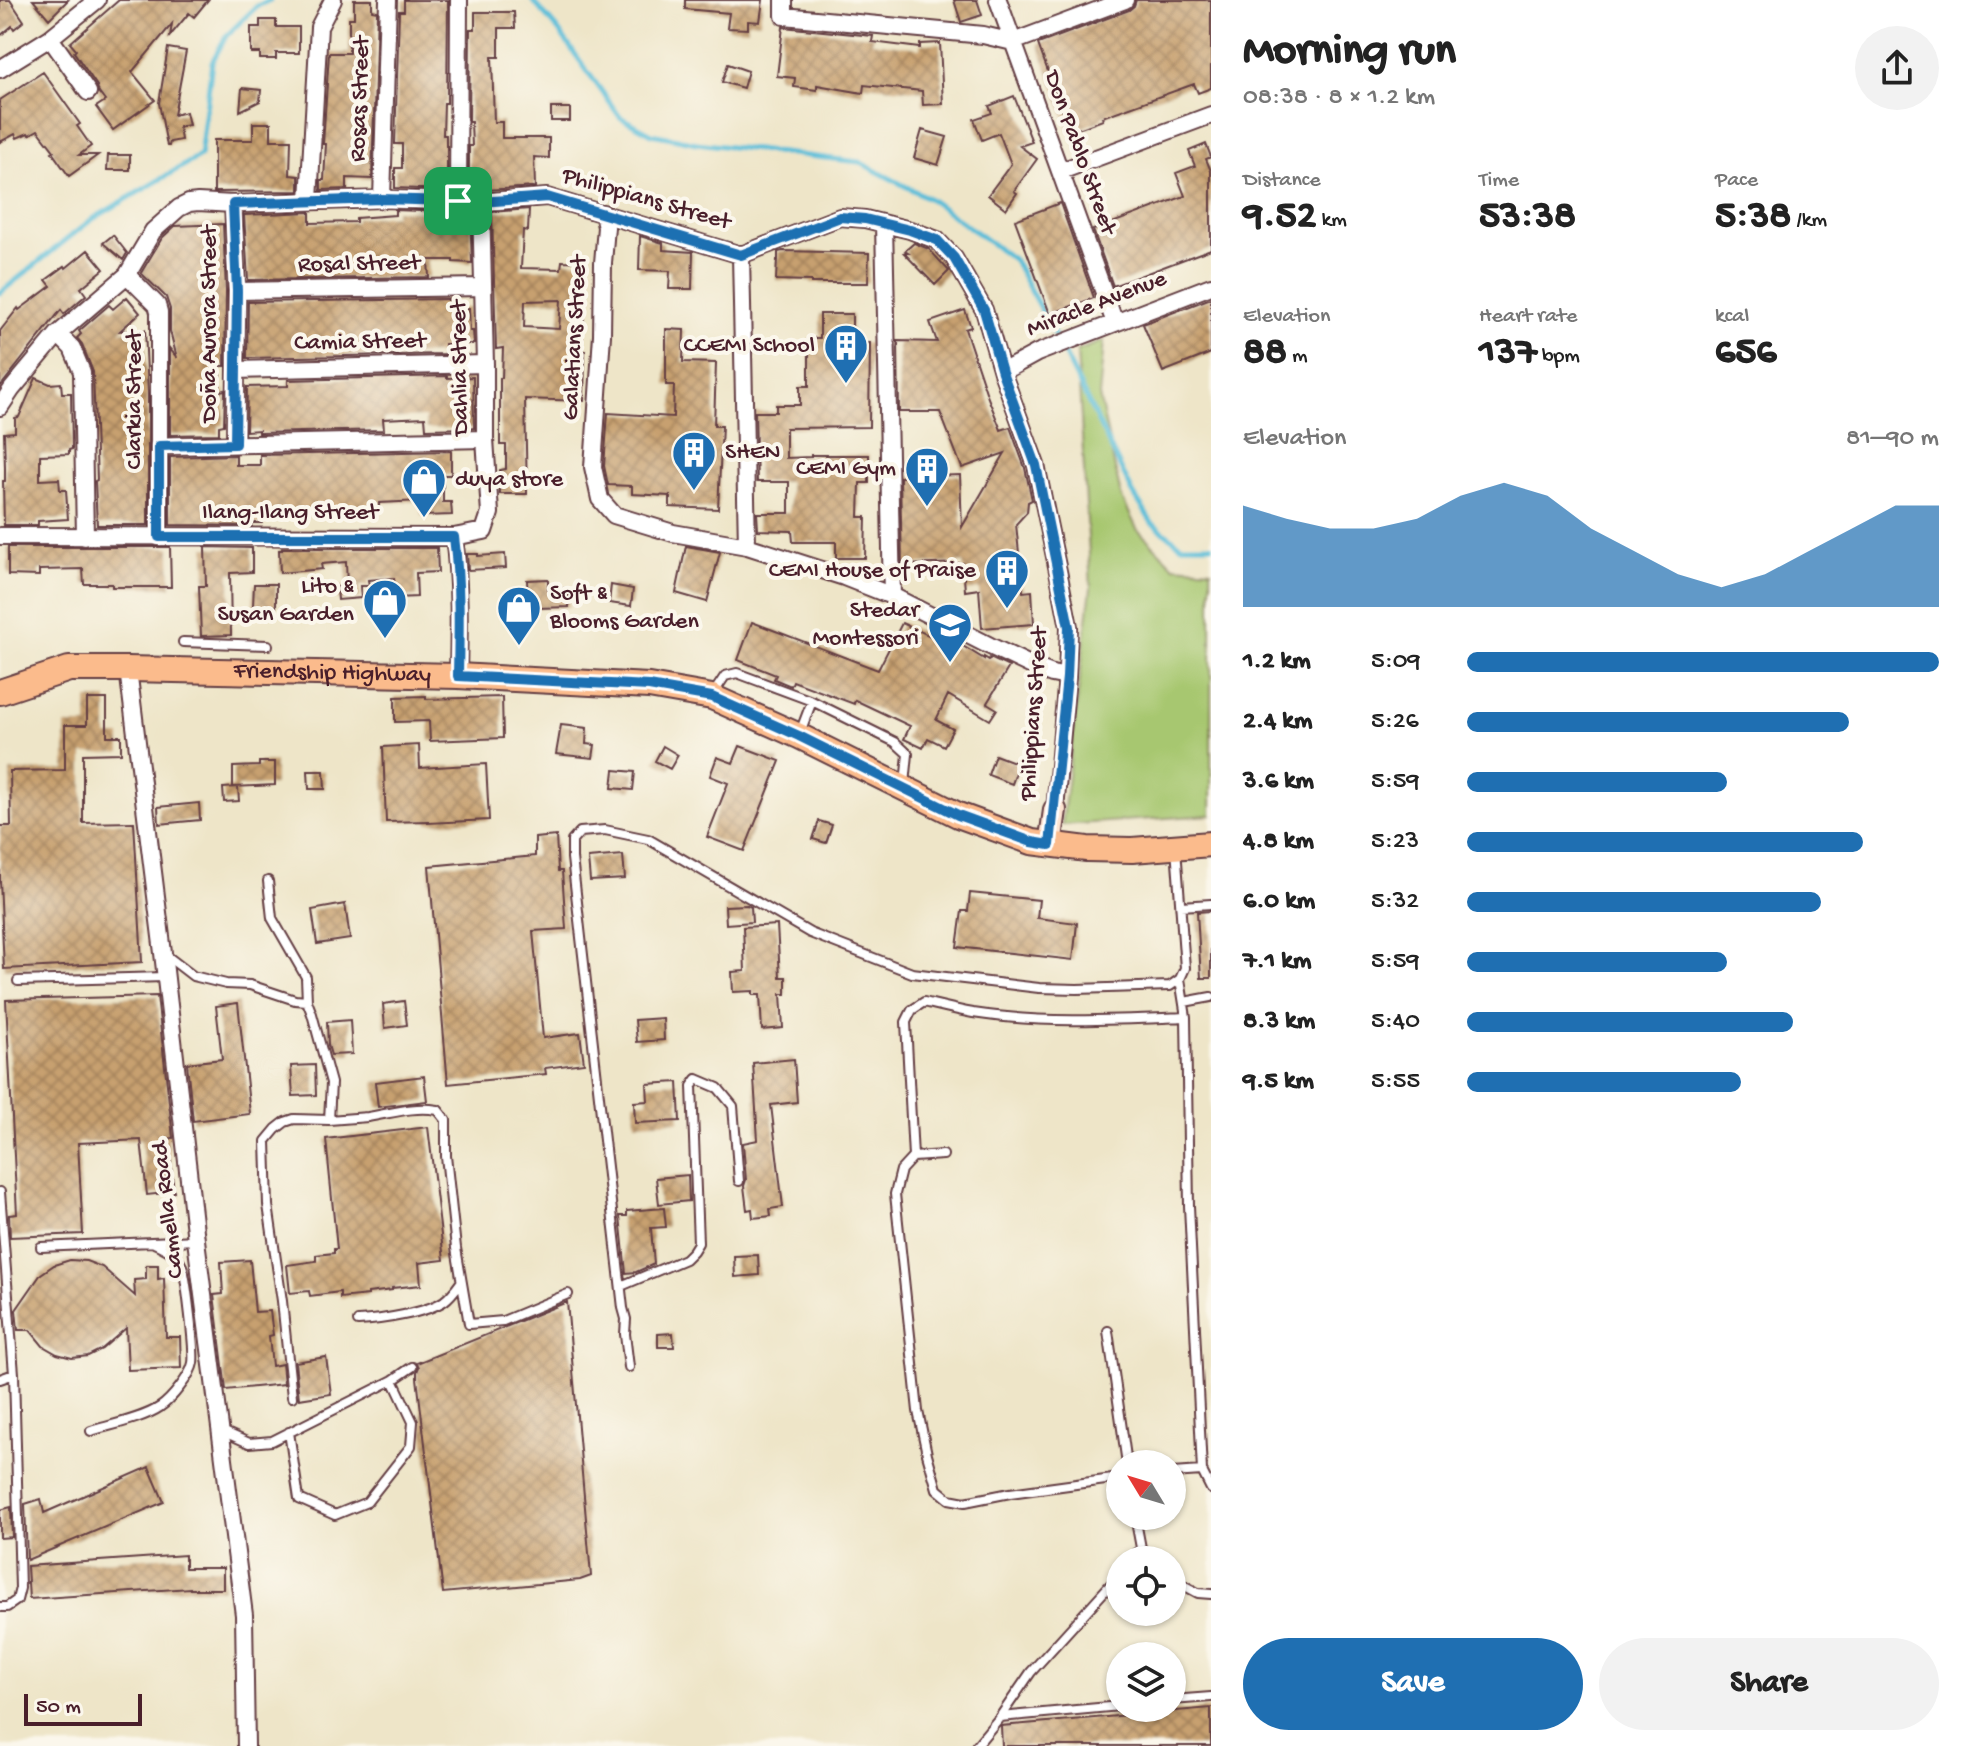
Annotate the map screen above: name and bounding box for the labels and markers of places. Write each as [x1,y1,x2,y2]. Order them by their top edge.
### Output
pin [424,167,492,235]
building icon: CCEMI School [822,322,870,385]
place label: CCEMI School [684,332,815,361]
building icon: SHEN [670,429,718,492]
place label: SHEN [725,439,780,468]
building icon: CEMI Gym [903,445,951,508]
place label: CEMI Gym [796,455,896,484]
shop icon: duya store [400,456,448,519]
place label: duya store [455,466,564,495]
building icon: CEMI House of Praise [983,547,1031,610]
place label: CEMI House of Praise [769,557,977,586]
place label: Lito & Susan Garden [218,573,355,630]
shop icon: Lito & Susan Garden [361,577,409,640]
place label: Soft & Blooms Garden [549,580,699,637]
shop icon: Soft & Blooms Garden [495,584,543,647]
place label: Stedar Montessori [812,597,922,654]
school or university icon: Stedar Montessori [926,601,974,664]

